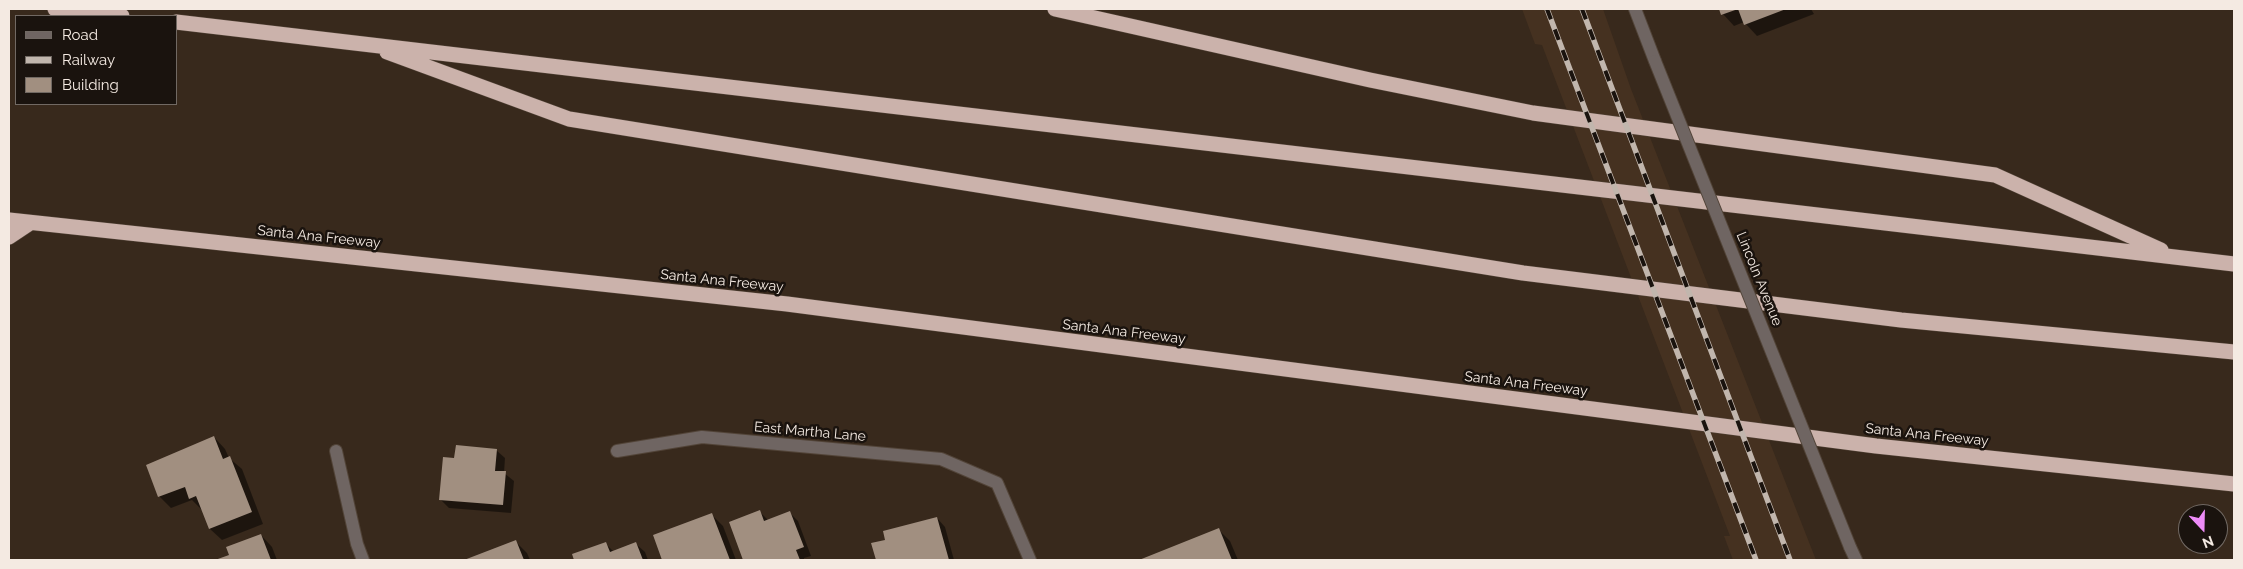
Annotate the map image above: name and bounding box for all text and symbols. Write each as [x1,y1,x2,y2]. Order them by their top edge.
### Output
legend [15,15,178,105]
text: Road [62,26,98,44]
text: Railway [62,51,115,69]
text: Building [62,76,119,94]
street label: Santa Ana Freeway [257,222,381,252]
street label: Lincoln Avenue [1732,229,1786,329]
street label: Santa Ana Freeway [660,266,784,296]
street label: Santa Ana Freeway [1062,316,1186,348]
street label: Santa Ana Freeway [1464,368,1588,400]
street label: East Martha Lane [753,419,867,445]
street label: Santa Ana Freeway [1865,420,1989,450]
north arrow [2178,504,2228,554]
text: N [2200,533,2216,551]

